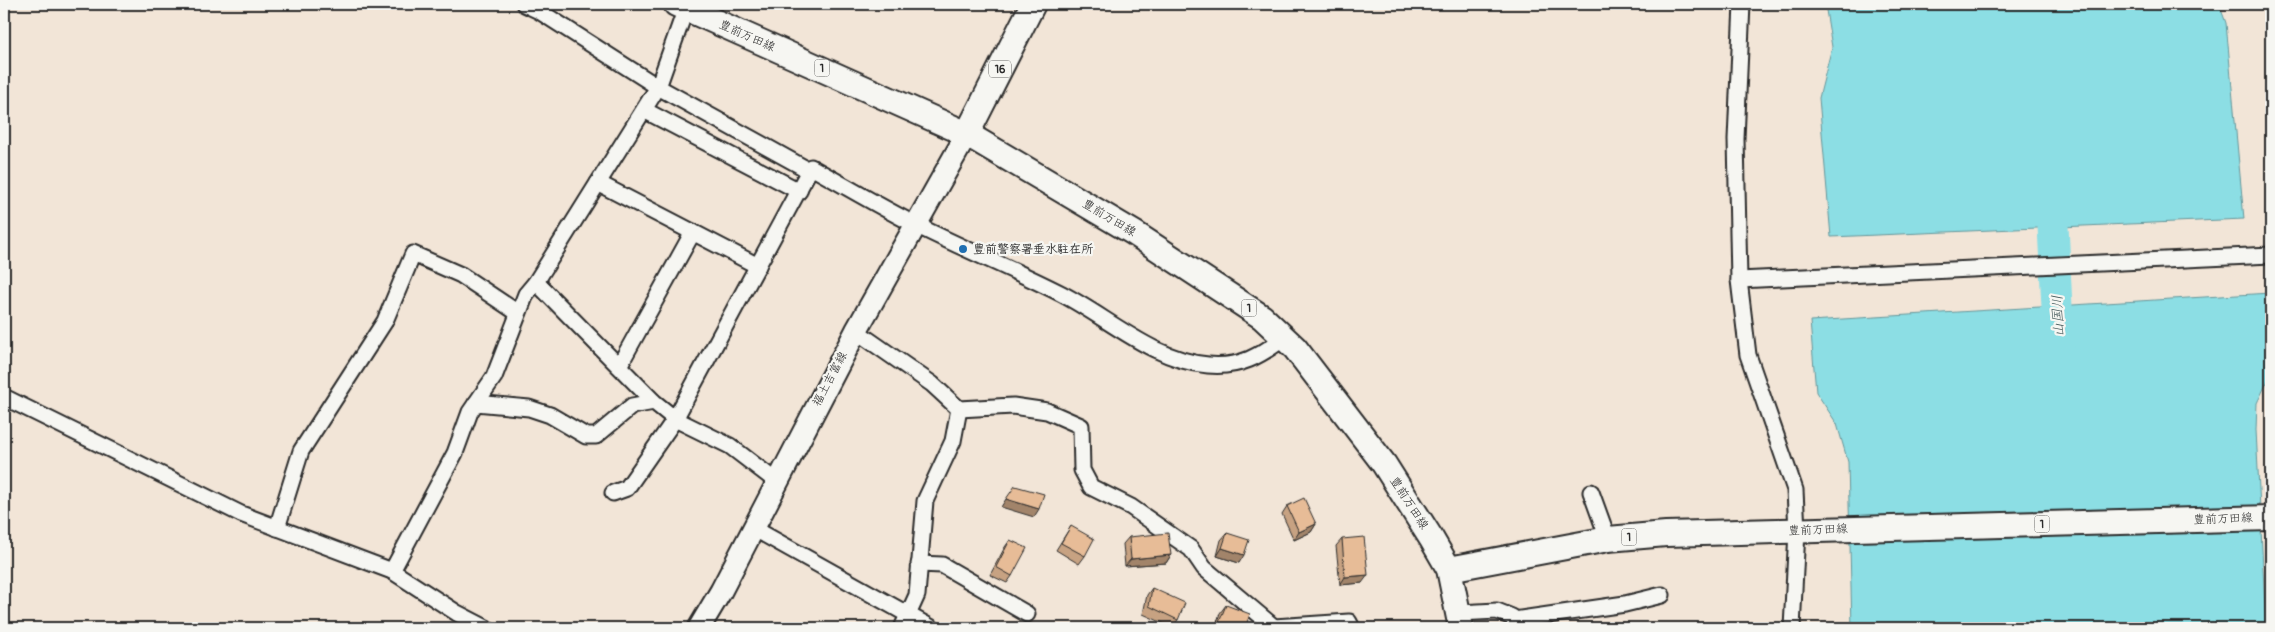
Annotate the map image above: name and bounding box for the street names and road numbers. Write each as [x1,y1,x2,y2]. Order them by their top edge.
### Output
street label: 豊前万田線 [717,17,777,55]
road number: 1 [814,59,830,76]
road number: 16 [989,61,1011,78]
street label: 豊前万田線 [1079,196,1139,240]
road number: 1 [1242,300,1256,316]
street label: 福土吉富線 [809,349,851,409]
street label: 豊前万田線 [1386,474,1432,532]
street label: 豊前万田線 [2193,510,2253,528]
road number: 1 [2034,516,2050,532]
street label: 豊前万田線 [1788,521,1848,539]
road number: 1 [1622,528,1636,546]

